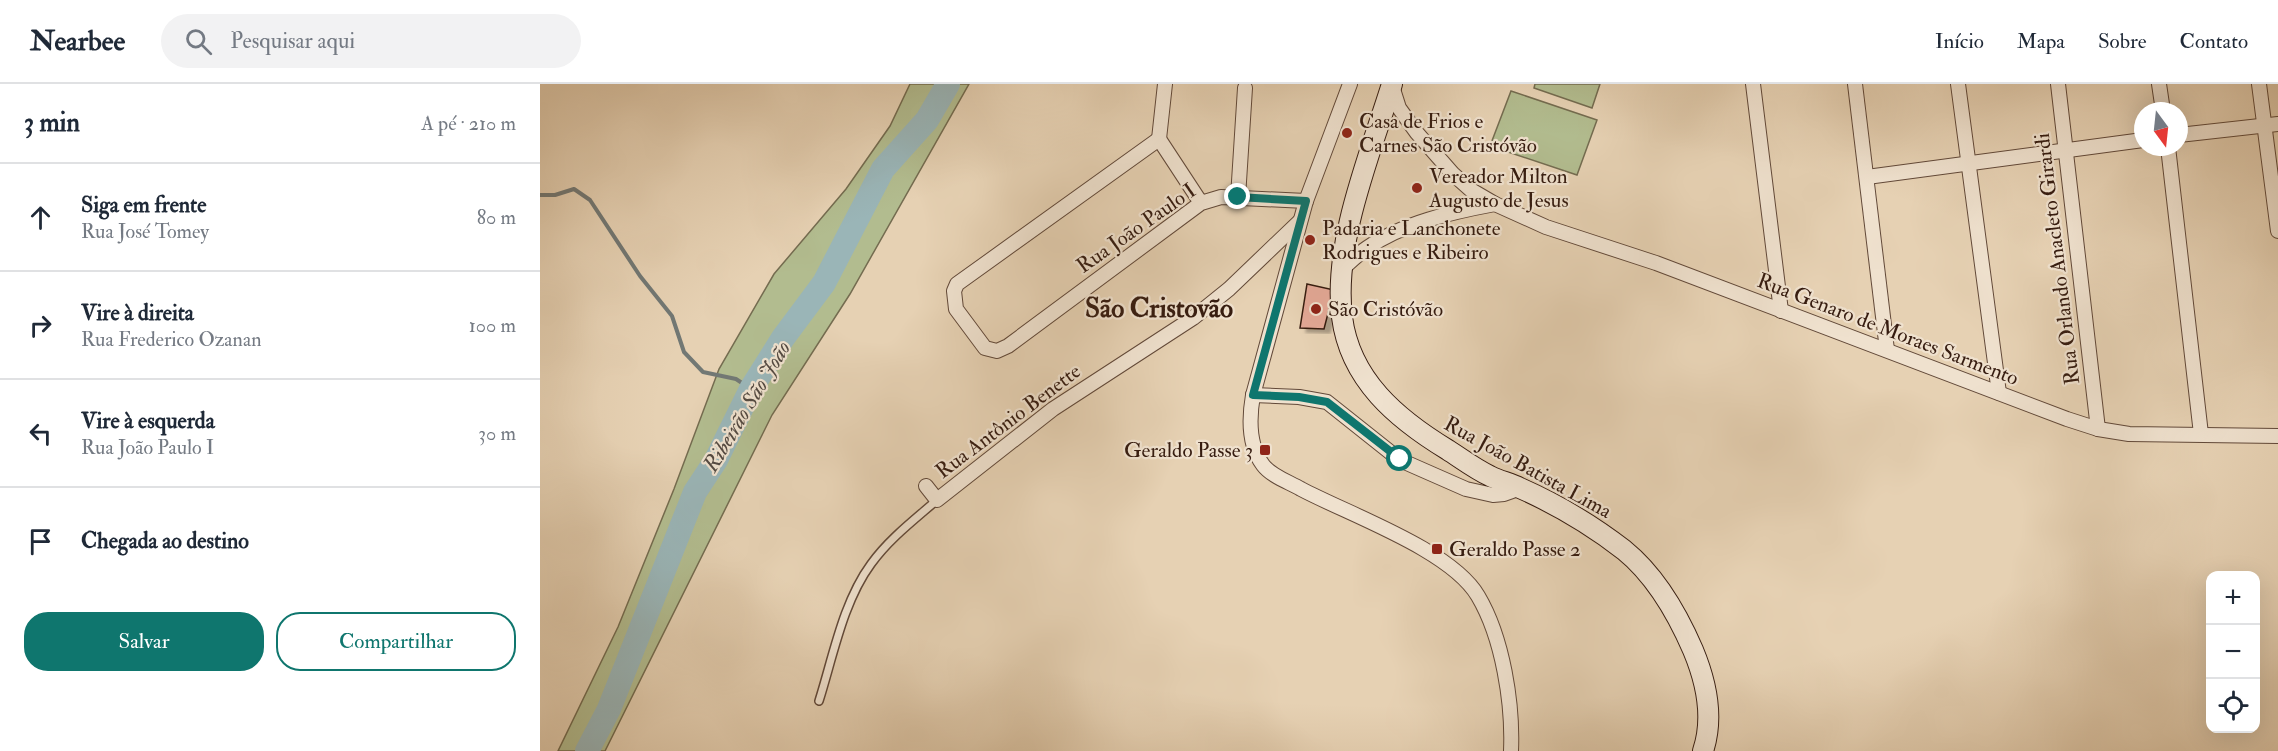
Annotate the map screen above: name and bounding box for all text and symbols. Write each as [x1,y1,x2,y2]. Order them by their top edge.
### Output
search box [161,14,581,68]
text: Nearbee [30,24,125,59]
icon: search [182,25,215,58]
text: Pesquisar aqui [230,27,355,55]
text: Início [1935,28,1984,55]
text: Mapa [2017,28,2065,55]
text: Sobre [2098,28,2147,55]
text: Contato [2180,28,2248,55]
north arrow [2134,102,2188,156]
text: 3 min [24,107,80,139]
place label: Casa de Frios e Carnes São Cristóvão [1359,108,1537,159]
text: A pé · 210 m [421,111,516,136]
marker: Casa de Frios e Carnes São Cristóvão [1340,126,1354,140]
street label: Rua Orlando Anacleto Girardi [2029,131,2086,386]
place label: Vereador Milton Augusto de Jesus [1428,163,1569,214]
street label: Rua João Paulo I [1071,177,1201,280]
marker: Vereador Milton Augusto de Jesus [1410,181,1424,195]
route end [1224,183,1250,209]
text: Siga em frente [81,191,206,219]
icon: ahead [24,201,57,234]
text: 80 m [477,205,516,230]
place label: Padaria e Lanchonete Rodrigues e Ribeiro [1322,215,1501,266]
text: Rua José Tomey [81,219,209,244]
marker: Padaria e Lanchonete Rodrigues e Ribeiro [1303,233,1317,247]
street label: Rua Genaro de Moraes Sarmento [1753,267,2022,392]
district label: São Cristovão [1085,292,1233,325]
place label: São Cristóvão [1328,296,1443,323]
text: Vire à direita [81,299,194,327]
marker: São Cristóvão [1309,302,1323,316]
icon: right [24,309,57,342]
text: 100 m [469,313,516,338]
text: Rua Frederico Ozanan [81,327,261,352]
water label: Ribeirão São João [696,336,797,478]
street label: Rua Antônio Benette [930,358,1086,485]
text: Vire à esquerda [81,407,215,435]
street label: Rua João Batista Lima [1439,410,1617,525]
icon: left [24,417,57,450]
text: 30 m [478,421,516,446]
text: Rua João Paulo I [81,435,214,460]
place label: Geraldo Passe 3 [1124,437,1253,464]
marker: Geraldo Passe 3 [1258,443,1272,457]
route start [1386,445,1412,471]
icon: arrive [24,525,57,558]
text: Chegada ao destino [81,527,249,555]
place label: Geraldo Passe 2 [1449,536,1581,563]
marker: Geraldo Passe 2 [1430,542,1444,556]
map controls [2206,571,2260,733]
button: + [2206,571,2260,625]
button: Salvar [24,612,264,671]
button: Compartilhar [276,612,516,671]
button: − [2206,625,2260,679]
button: locate [2206,679,2260,733]

